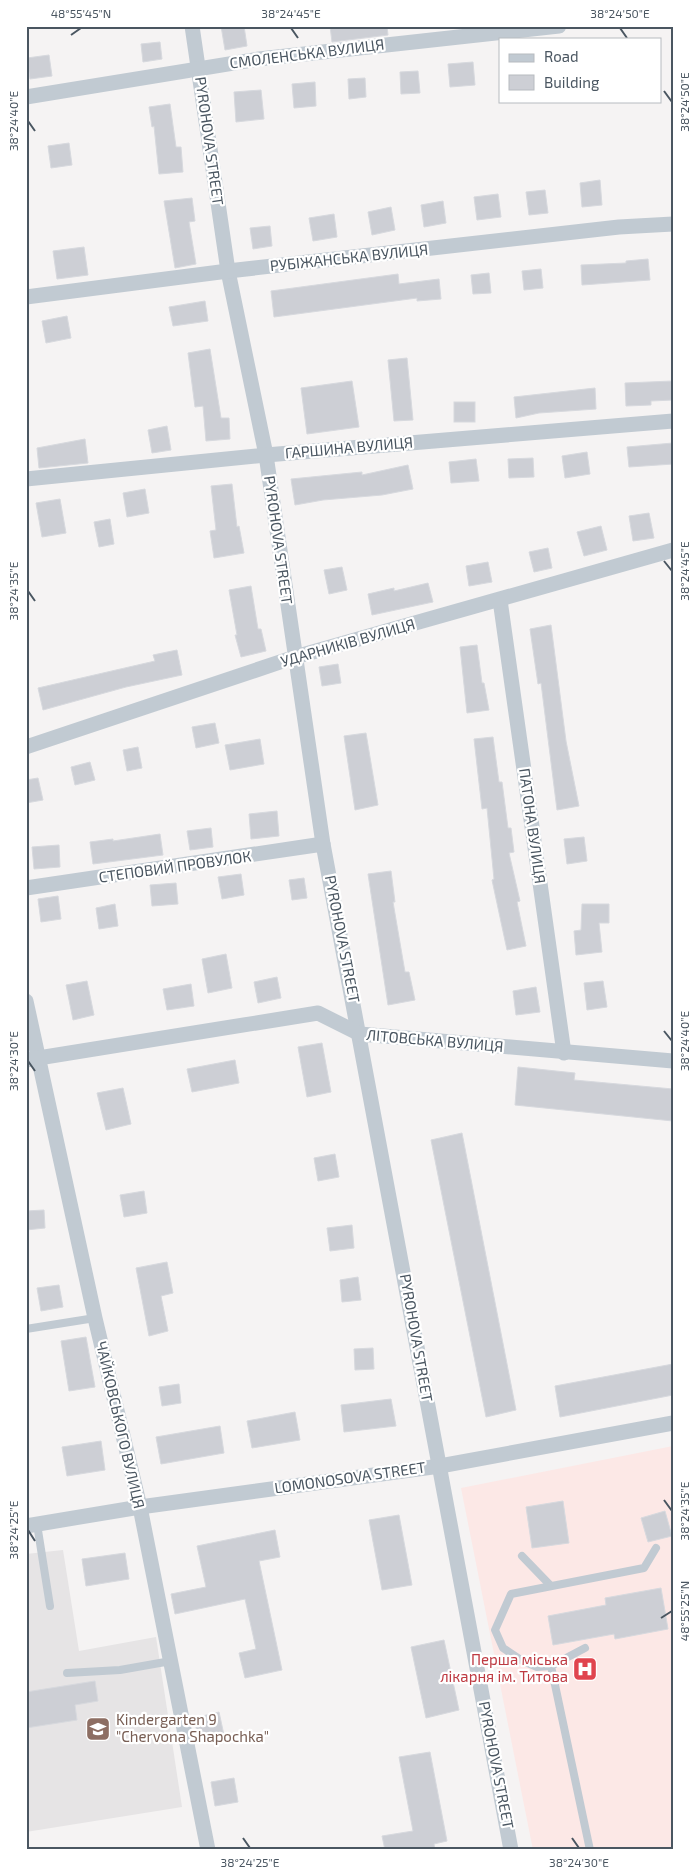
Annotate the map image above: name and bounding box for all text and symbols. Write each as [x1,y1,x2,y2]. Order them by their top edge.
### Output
text: 48°55'45"N [51,6,111,20]
text: 38°24'45"E [261,6,321,20]
text: 38°24'50"E [590,6,650,20]
street label: СМОЛЕНСЬКА ВУЛИЦЯ [229,35,385,71]
legend [499,38,662,102]
text: Road [544,47,579,65]
text: 38°24'50"E [677,72,691,132]
text: Building [544,73,600,91]
street label: PYROHOVA STREET [192,75,228,207]
text: 38°24'40"E [6,91,20,151]
street label: РУБІЖАНСЬКА ВУЛИЦЯ [269,240,429,274]
street label: ГАРШИНА ВУЛИЦЯ [284,432,414,462]
street label: PYROHOVA STREET [261,474,297,606]
text: 38°24'45"E [677,541,691,601]
text: 38°24'35"E [6,561,20,620]
street label: УДАРНИКІВ ВУЛИЦЯ [278,614,417,670]
street label: ПАТОНА ВУЛИЦЯ [516,767,550,885]
street label: СТЕПОВИЙ ПРОВУЛОК [97,846,252,886]
street label: PYROHOVA STREET [322,874,364,1004]
text: 38°24'40"E [677,1011,691,1071]
street label: ЛІТОВСЬКА ВУЛИЦЯ [366,1025,504,1055]
text: 38°24'30"E [6,1031,20,1091]
street label: PYROHOVA STREET [397,1273,437,1403]
street label: ЧАЙКОВСЬКОГО ВУЛИЦЯ [93,1339,149,1510]
street label: LOMONOSOVA STREET [273,1457,427,1497]
text: 38°24'35"E [677,1481,691,1540]
text: 38°24'25"E [6,1500,20,1560]
text: 48°55'25"N [677,1581,691,1641]
place label: Перша міська лікарня ім. Титова [440,1650,568,1685]
hospital icon: Перша міська лікарня ім. Титова [572,1656,598,1682]
street label: PYROHOVA STREET [476,1700,518,1830]
place label: Kindergarten 9 "Chervona Shapochka" [116,1710,269,1745]
school or university icon: Kindergarten 9 "Chervona Shapochka" [85,1716,111,1742]
text: 38°24'25"E [220,1855,280,1869]
text: 38°24'30"E [549,1855,609,1869]

